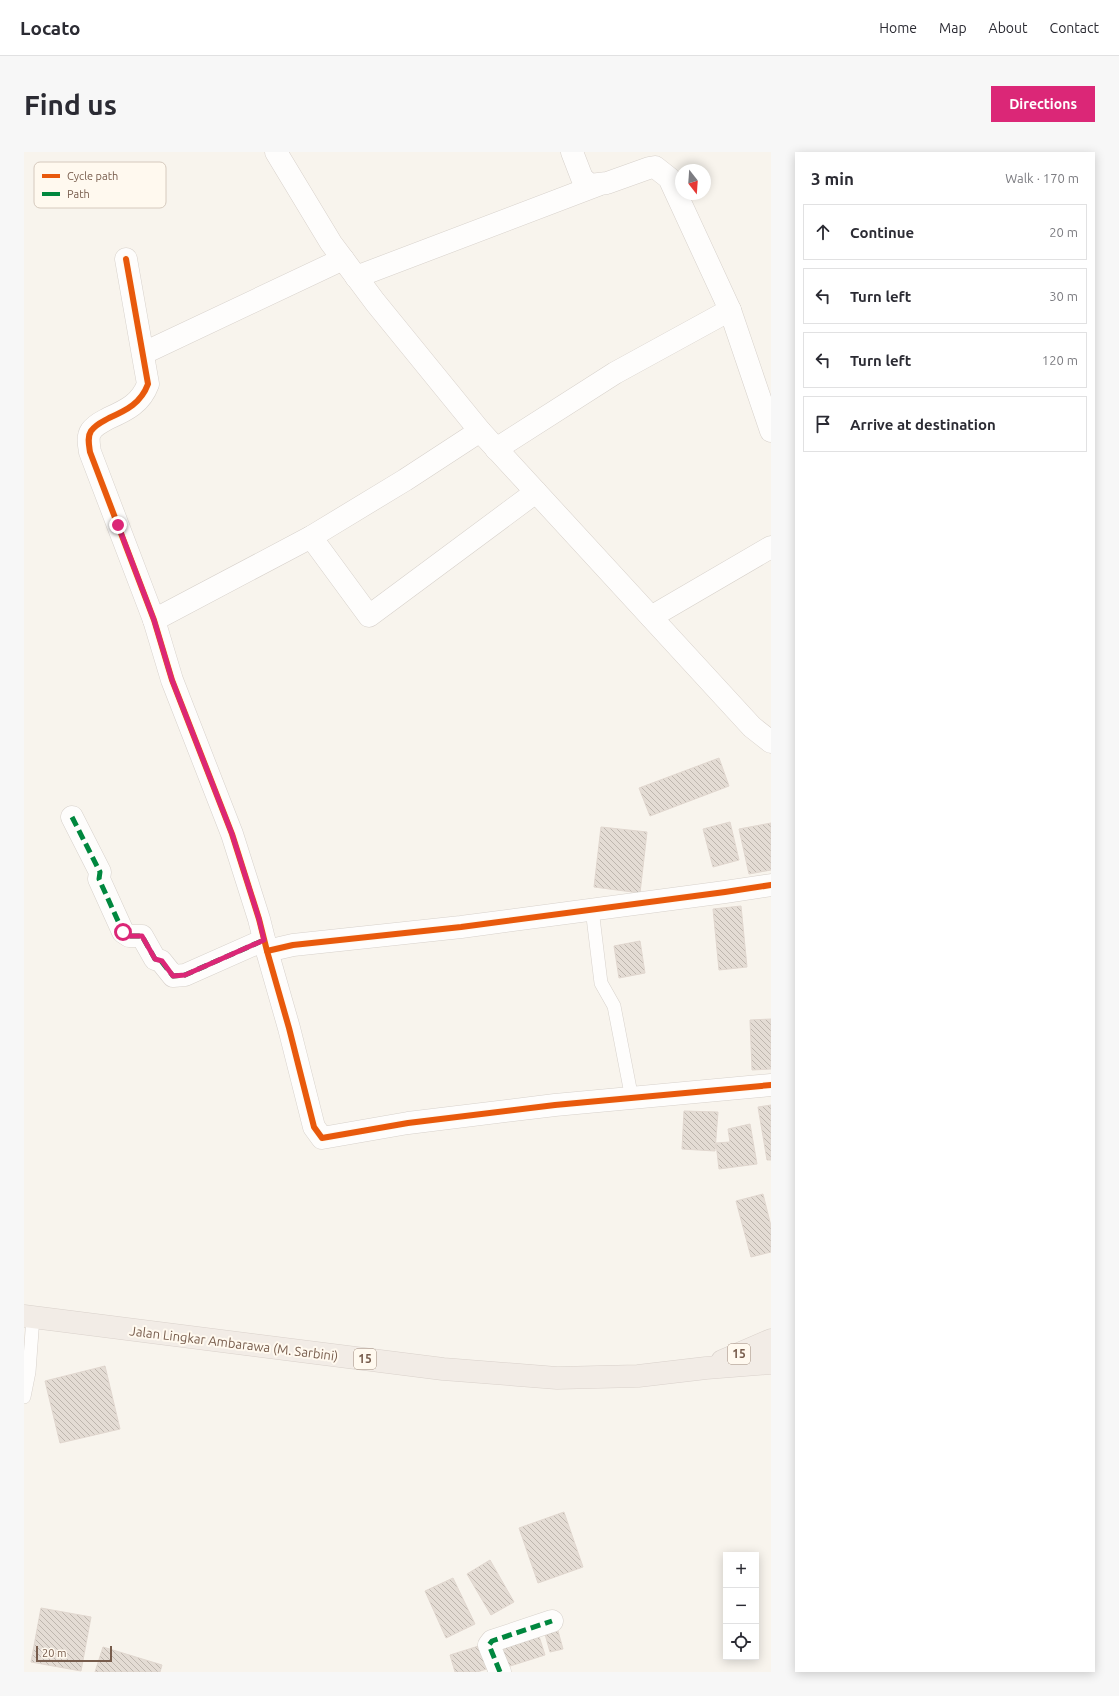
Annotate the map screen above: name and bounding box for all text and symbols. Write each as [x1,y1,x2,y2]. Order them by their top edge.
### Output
text: Locato [20,17,81,39]
text: Home [879,20,917,36]
text: Map [939,20,967,36]
text: About [989,20,1028,36]
text: Contact [1050,20,1099,36]
button: Directions [991,86,1095,122]
text: Find us [24,89,117,120]
legend [34,162,166,208]
north arrow [675,164,711,200]
text: 3 min [811,169,854,188]
text: Cycle path [67,170,118,182]
text: Walk · 170 m [1005,171,1079,185]
text: Path [67,188,90,200]
icon: ahead [812,221,834,243]
text: Continue [850,224,914,241]
text: 20 m [1049,225,1078,239]
icon: left [812,285,834,307]
text: Turn left [850,288,911,305]
text: 30 m [1049,289,1078,303]
icon: left [812,349,834,371]
text: Turn left [850,352,911,369]
text: 120 m [1042,353,1078,367]
icon: arrive [812,413,834,435]
text: Arrive at destination [850,416,996,433]
route end [109,516,127,534]
route start [114,923,132,941]
street label: Jalan Lingkar Ambarawa (M. Sarbini) [129,1323,339,1364]
road number: 15 [728,1344,750,1364]
road number: 15 [354,1349,376,1369]
map controls [723,1552,759,1660]
button: + [723,1552,759,1588]
button: − [723,1588,759,1624]
button: locate [723,1624,759,1660]
scale bar [36,1644,112,1663]
text: 20 m [42,1647,66,1659]

